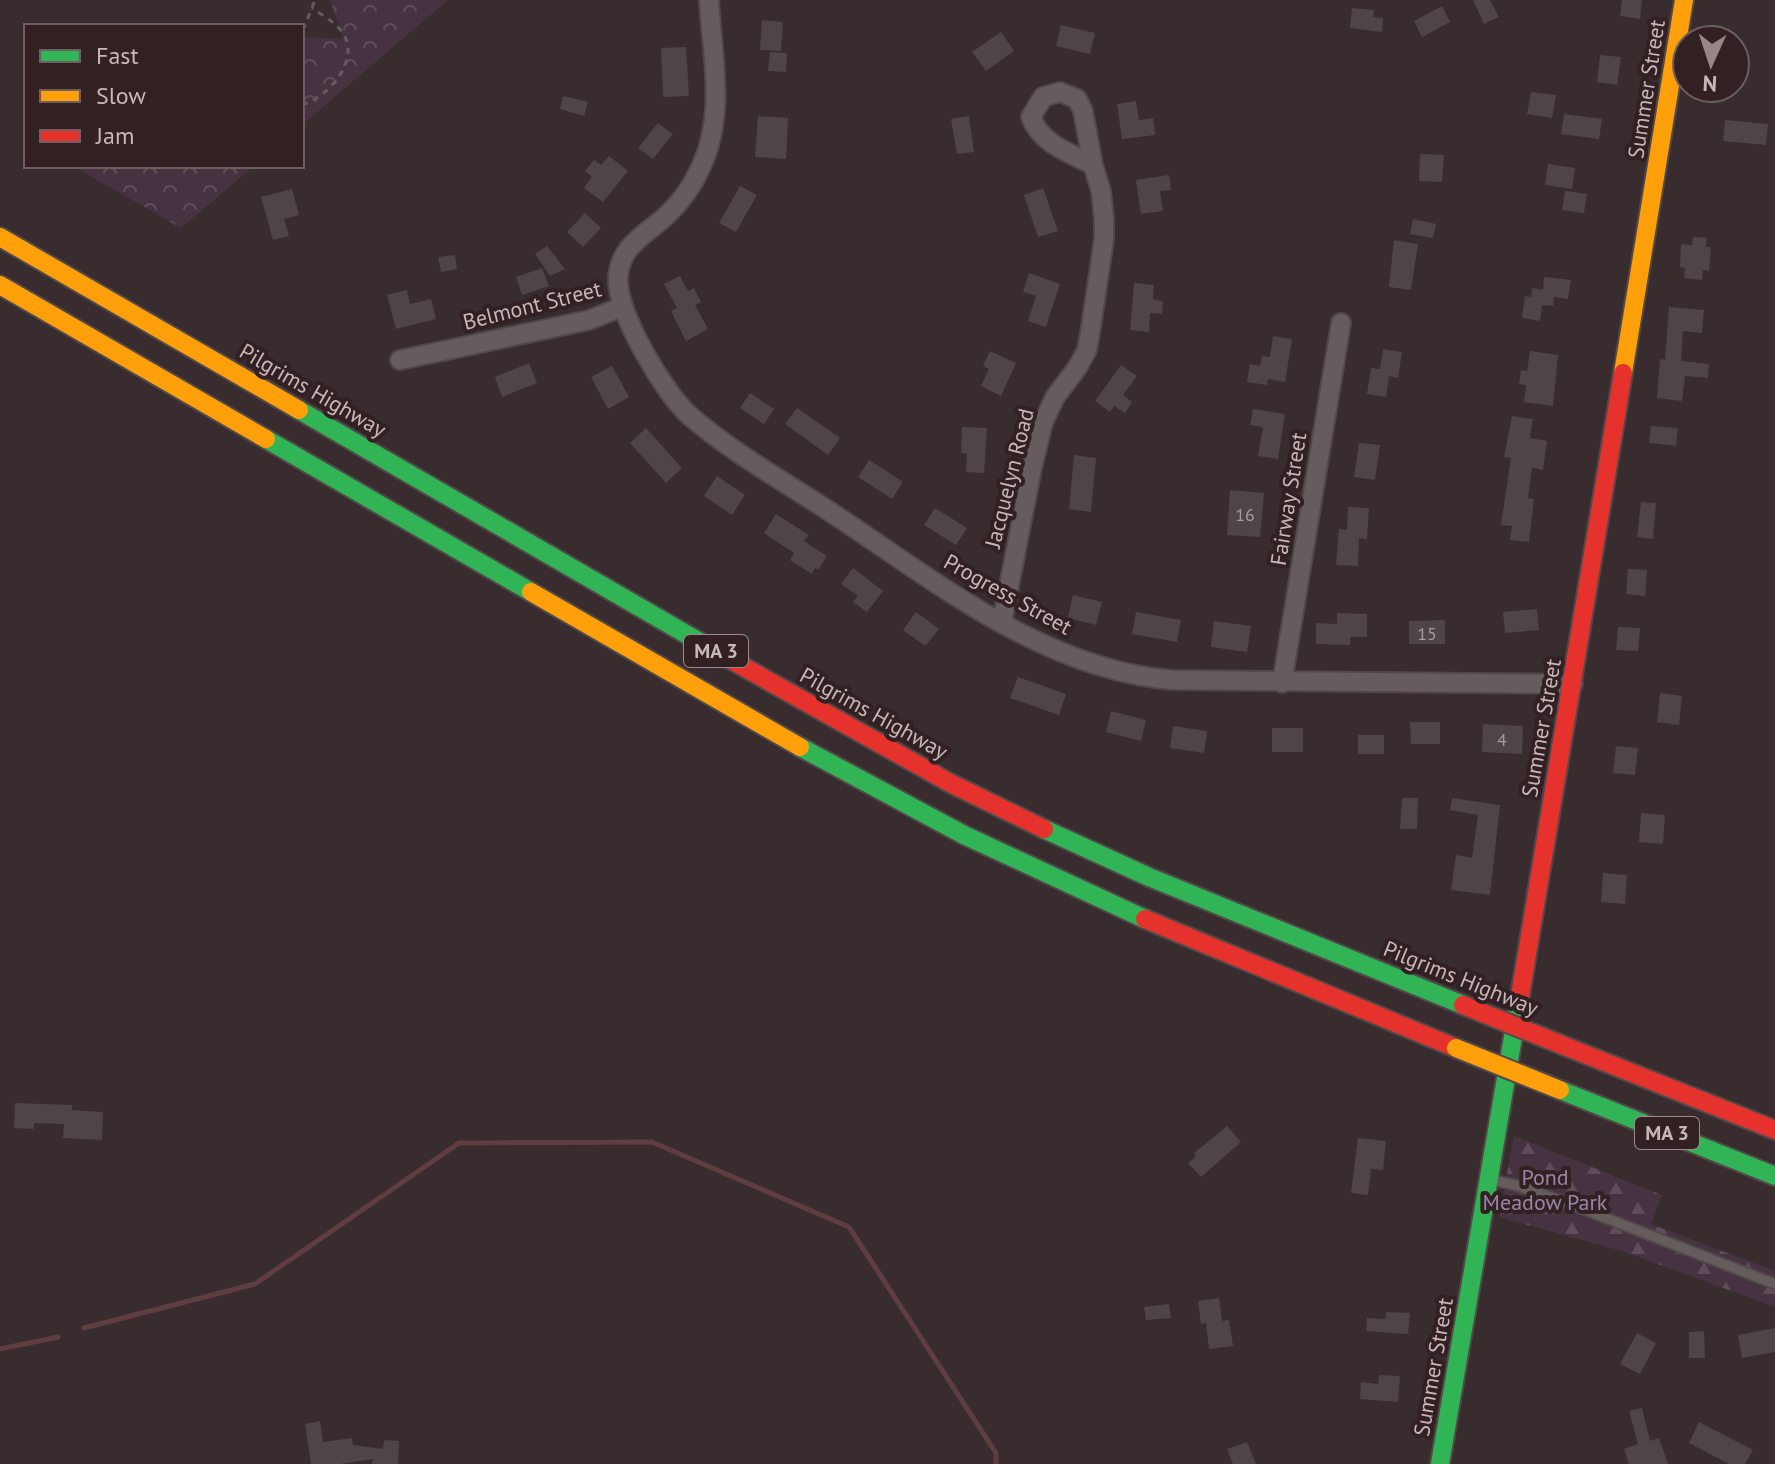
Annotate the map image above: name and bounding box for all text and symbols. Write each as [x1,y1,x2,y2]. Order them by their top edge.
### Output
street label: Summer Street [1621,17,1671,160]
legend [24,24,304,168]
north arrow [1671,24,1751,104]
text: Fast [96,40,139,71]
text: N [1702,70,1718,98]
text: Slow [96,80,146,111]
text: Jam [95,120,134,151]
street label: Belmont Street [460,274,605,336]
street label: Pilgrims Highway [235,337,392,444]
street label: Jacquelyn Road [978,405,1040,552]
street label: Fairway Street [1264,430,1312,568]
house number: 16 [1235,503,1255,526]
street label: Progress Street [939,547,1077,641]
house number: 15 [1417,622,1437,645]
road number: MA 3 [684,635,748,667]
street label: Summer Street [1515,656,1567,799]
street label: Pilgrims Highway [795,661,953,766]
house number: 4 [1497,728,1507,751]
street label: Pilgrims Highway [1379,934,1543,1022]
road number: MA 3 [1635,1117,1699,1149]
park label: Pond Meadow Park [1483,1163,1608,1216]
street label: Summer Street [1407,1295,1459,1438]

